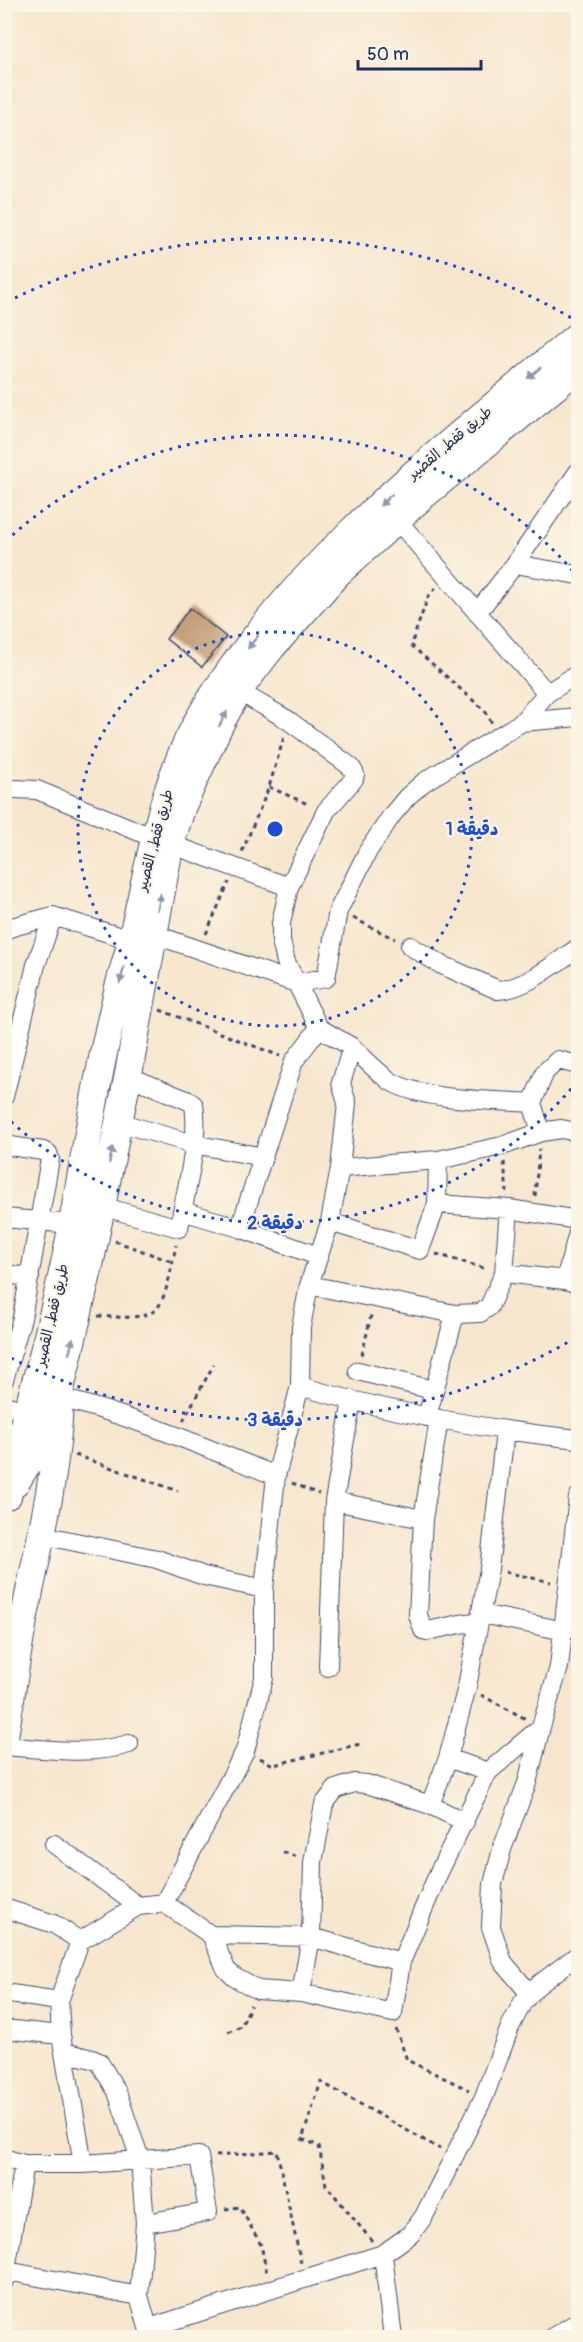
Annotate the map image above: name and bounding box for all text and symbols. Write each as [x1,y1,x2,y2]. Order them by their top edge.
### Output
scale bar [358,33,481,71]
text: 50 m [367,43,409,66]
one-way arrow [526,366,542,379]
street label: طريق قفط, القصير [402,402,496,485]
one-way arrow [380,492,394,506]
one-way arrow [247,634,259,649]
one-way arrow [218,710,228,727]
street label: طريق قفط, القصير [132,787,178,895]
text: 1 دقيقة [446,818,498,841]
centre of rings [265,819,285,839]
one-way arrow [155,892,164,911]
one-way arrow [117,966,126,984]
one-way arrow [106,1146,116,1164]
text: 2 دقيقة [247,1212,303,1235]
street label: طريق قفط, القصير [31,1262,73,1370]
one-way arrow [66,1337,76,1355]
text: 3 دقيقة [247,1409,303,1432]

